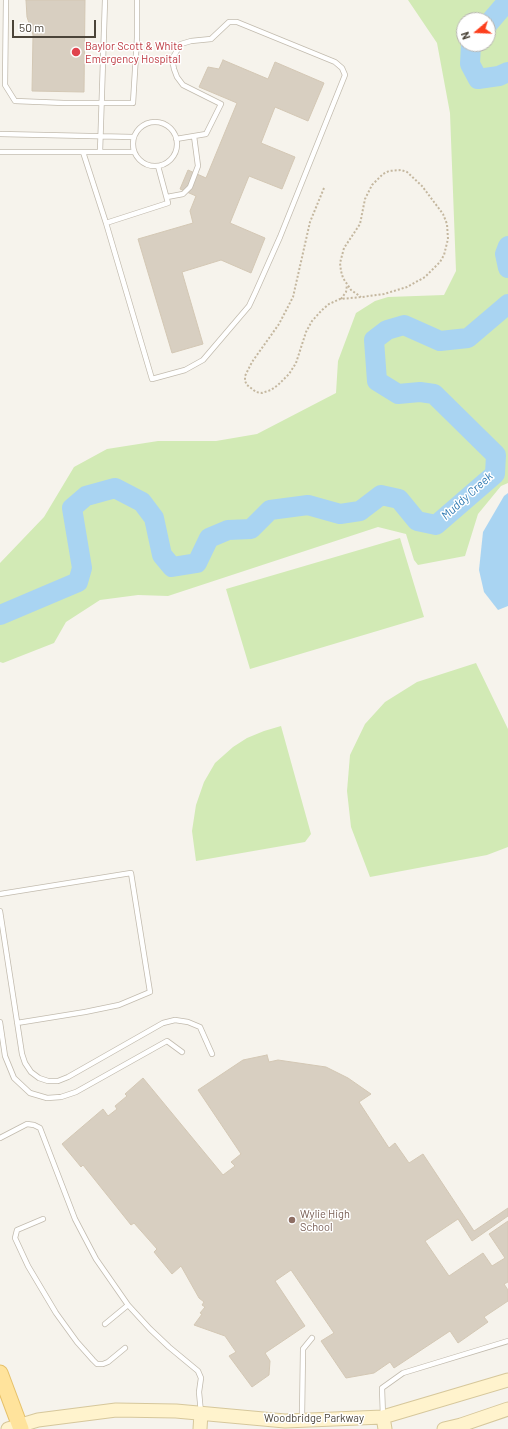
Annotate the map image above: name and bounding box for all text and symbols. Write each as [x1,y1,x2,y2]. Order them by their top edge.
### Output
scale bar [14,12,98,38]
north arrow [456,12,496,52]
text: 50 m [19,20,44,34]
text: N [458,30,472,41]
place label: Baylor Scott & White Emergency Hospital [85,39,183,65]
marker: Baylor Scott & White Emergency Hospital [70,46,82,58]
water label: Muddy Creek [438,469,496,523]
place label: Wylie High School [300,1207,350,1233]
marker: Wylie High School [287,1215,297,1225]
street label: Woodbridge Parkway [264,1411,364,1425]

